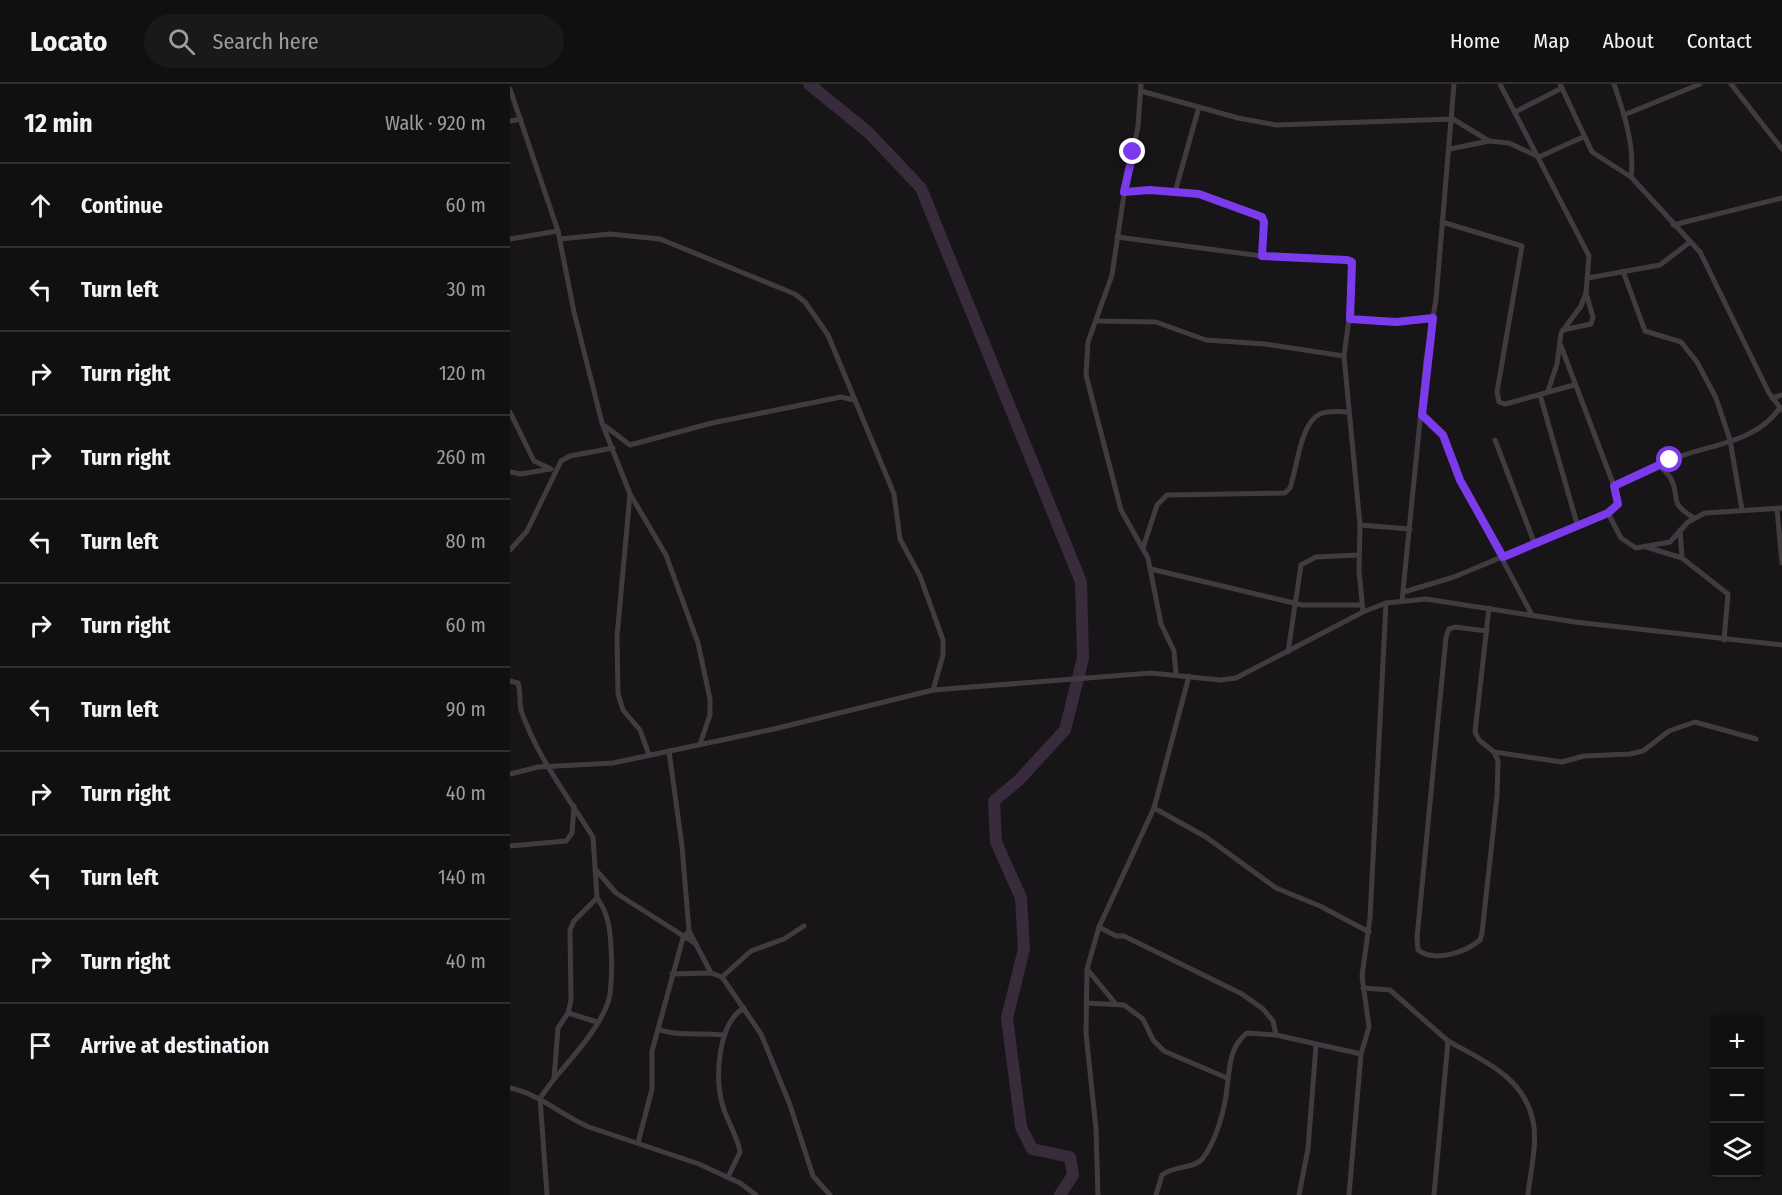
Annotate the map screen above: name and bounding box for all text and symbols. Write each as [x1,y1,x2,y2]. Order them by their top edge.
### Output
search box [144,14,564,68]
text: Locato [30,25,108,58]
icon: search [165,25,198,58]
text: Search here [213,28,319,55]
text: Home [1450,28,1500,54]
text: Map [1533,28,1570,54]
text: About [1603,28,1654,54]
text: Contact [1687,28,1752,54]
text: 12 min [24,108,93,139]
text: Walk · 920 m [385,111,486,135]
route end [1119,138,1145,164]
icon: ahead [24,189,57,222]
text: Continue [81,192,163,219]
text: 60 m [446,193,486,217]
icon: left [24,273,57,306]
text: Turn left [81,276,159,303]
text: 30 m [446,277,486,301]
icon: right [24,357,57,390]
text: Turn right [81,360,170,387]
text: 120 m [439,361,486,385]
icon: right [24,441,57,474]
text: Turn right [81,444,170,471]
text: 260 m [437,445,486,469]
route start [1656,446,1682,472]
icon: left [24,525,57,558]
text: Turn left [81,528,159,555]
text: 80 m [446,529,486,553]
icon: right [24,609,57,642]
text: Turn right [81,612,170,639]
text: 60 m [446,613,486,637]
icon: left [24,693,57,726]
text: Turn left [81,696,159,723]
text: 90 m [446,697,486,721]
icon: right [24,777,57,810]
text: Turn right [81,780,170,807]
text: 40 m [446,781,486,805]
icon: left [24,861,57,894]
text: Turn left [81,864,159,891]
text: 140 m [438,865,486,889]
icon: right [24,945,57,978]
text: Turn right [81,948,170,975]
text: 40 m [446,949,486,973]
map controls [1710,1015,1764,1177]
button: + [1710,1015,1764,1069]
icon: arrive [24,1029,57,1062]
text: Arrive at destination [81,1032,269,1059]
button: − [1710,1069,1764,1123]
button: layers [1710,1123,1764,1177]

